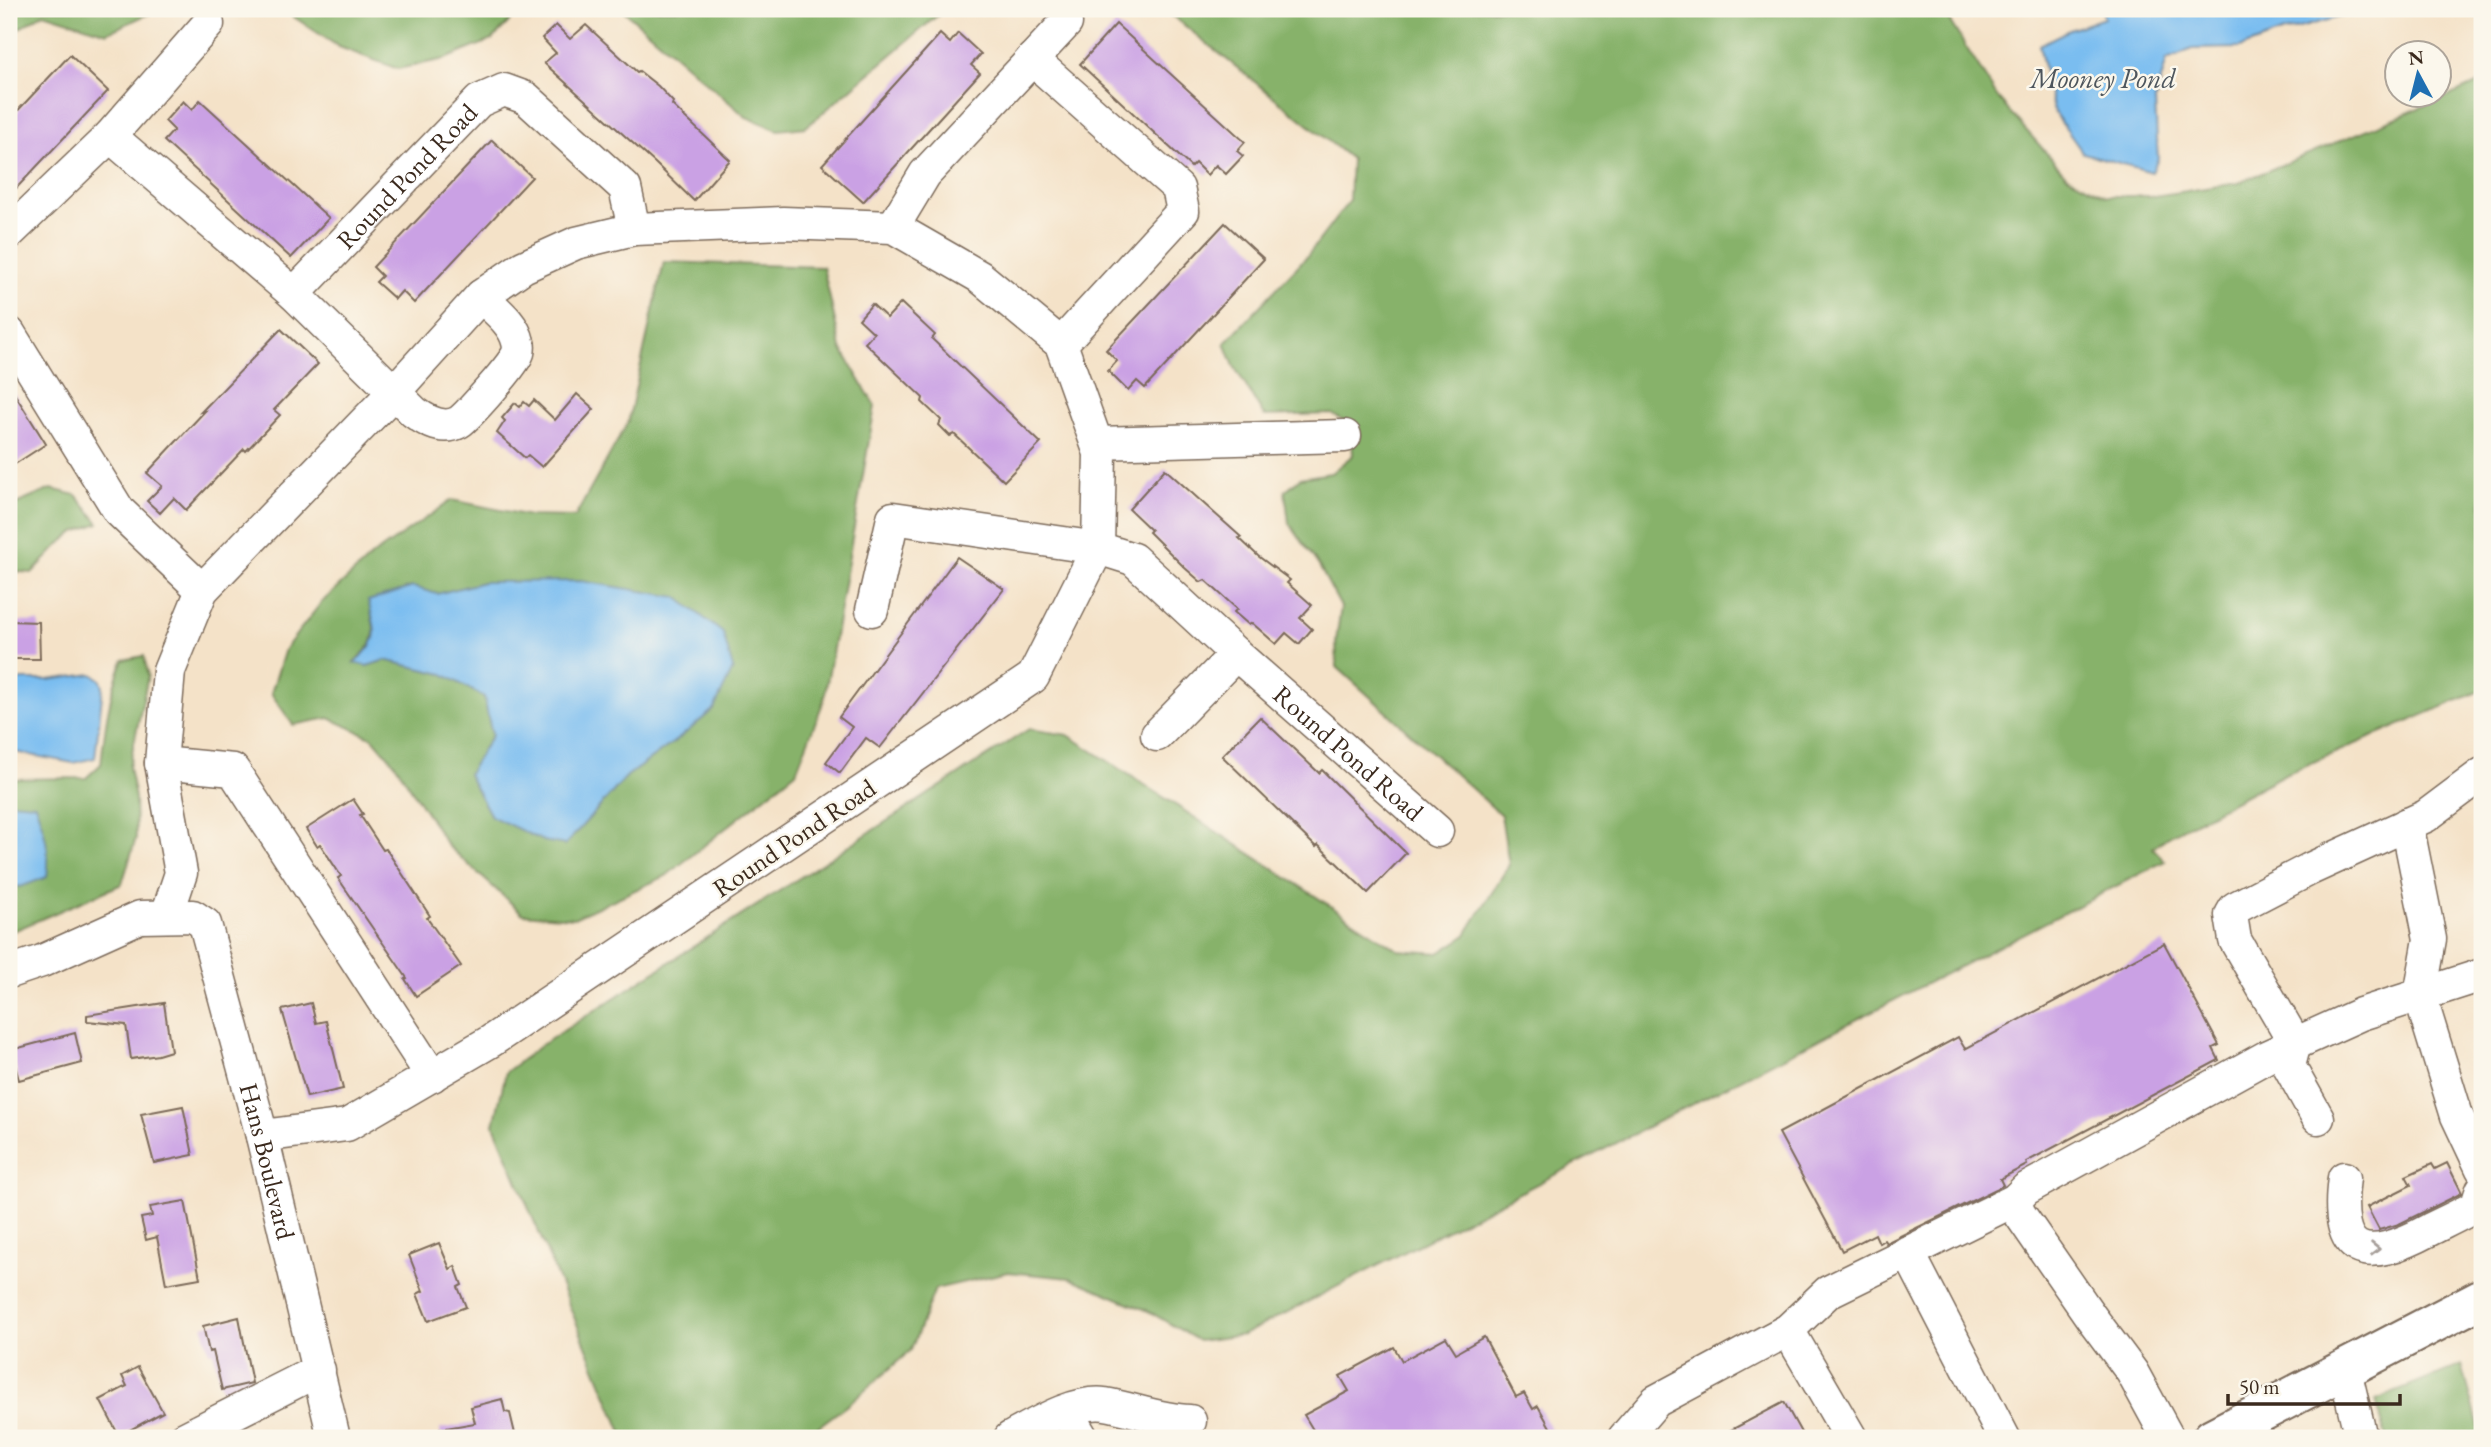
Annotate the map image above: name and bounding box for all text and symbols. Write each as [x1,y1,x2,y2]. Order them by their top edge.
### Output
north arrow [2382,38,2452,108]
text: N [2407,44,2426,71]
water label: Mooney Pond [2028,60,2177,96]
street label: Round Pond Road [329,95,485,257]
street label: Round Pond Road [1266,677,1431,829]
street label: Round Pond Road [706,770,883,905]
street label: Hans Boulevard [231,1079,303,1244]
one-way arrow [2370,1241,2381,1256]
scale bar [2228,1363,2400,1407]
text: 50 m [2239,1373,2280,1400]

